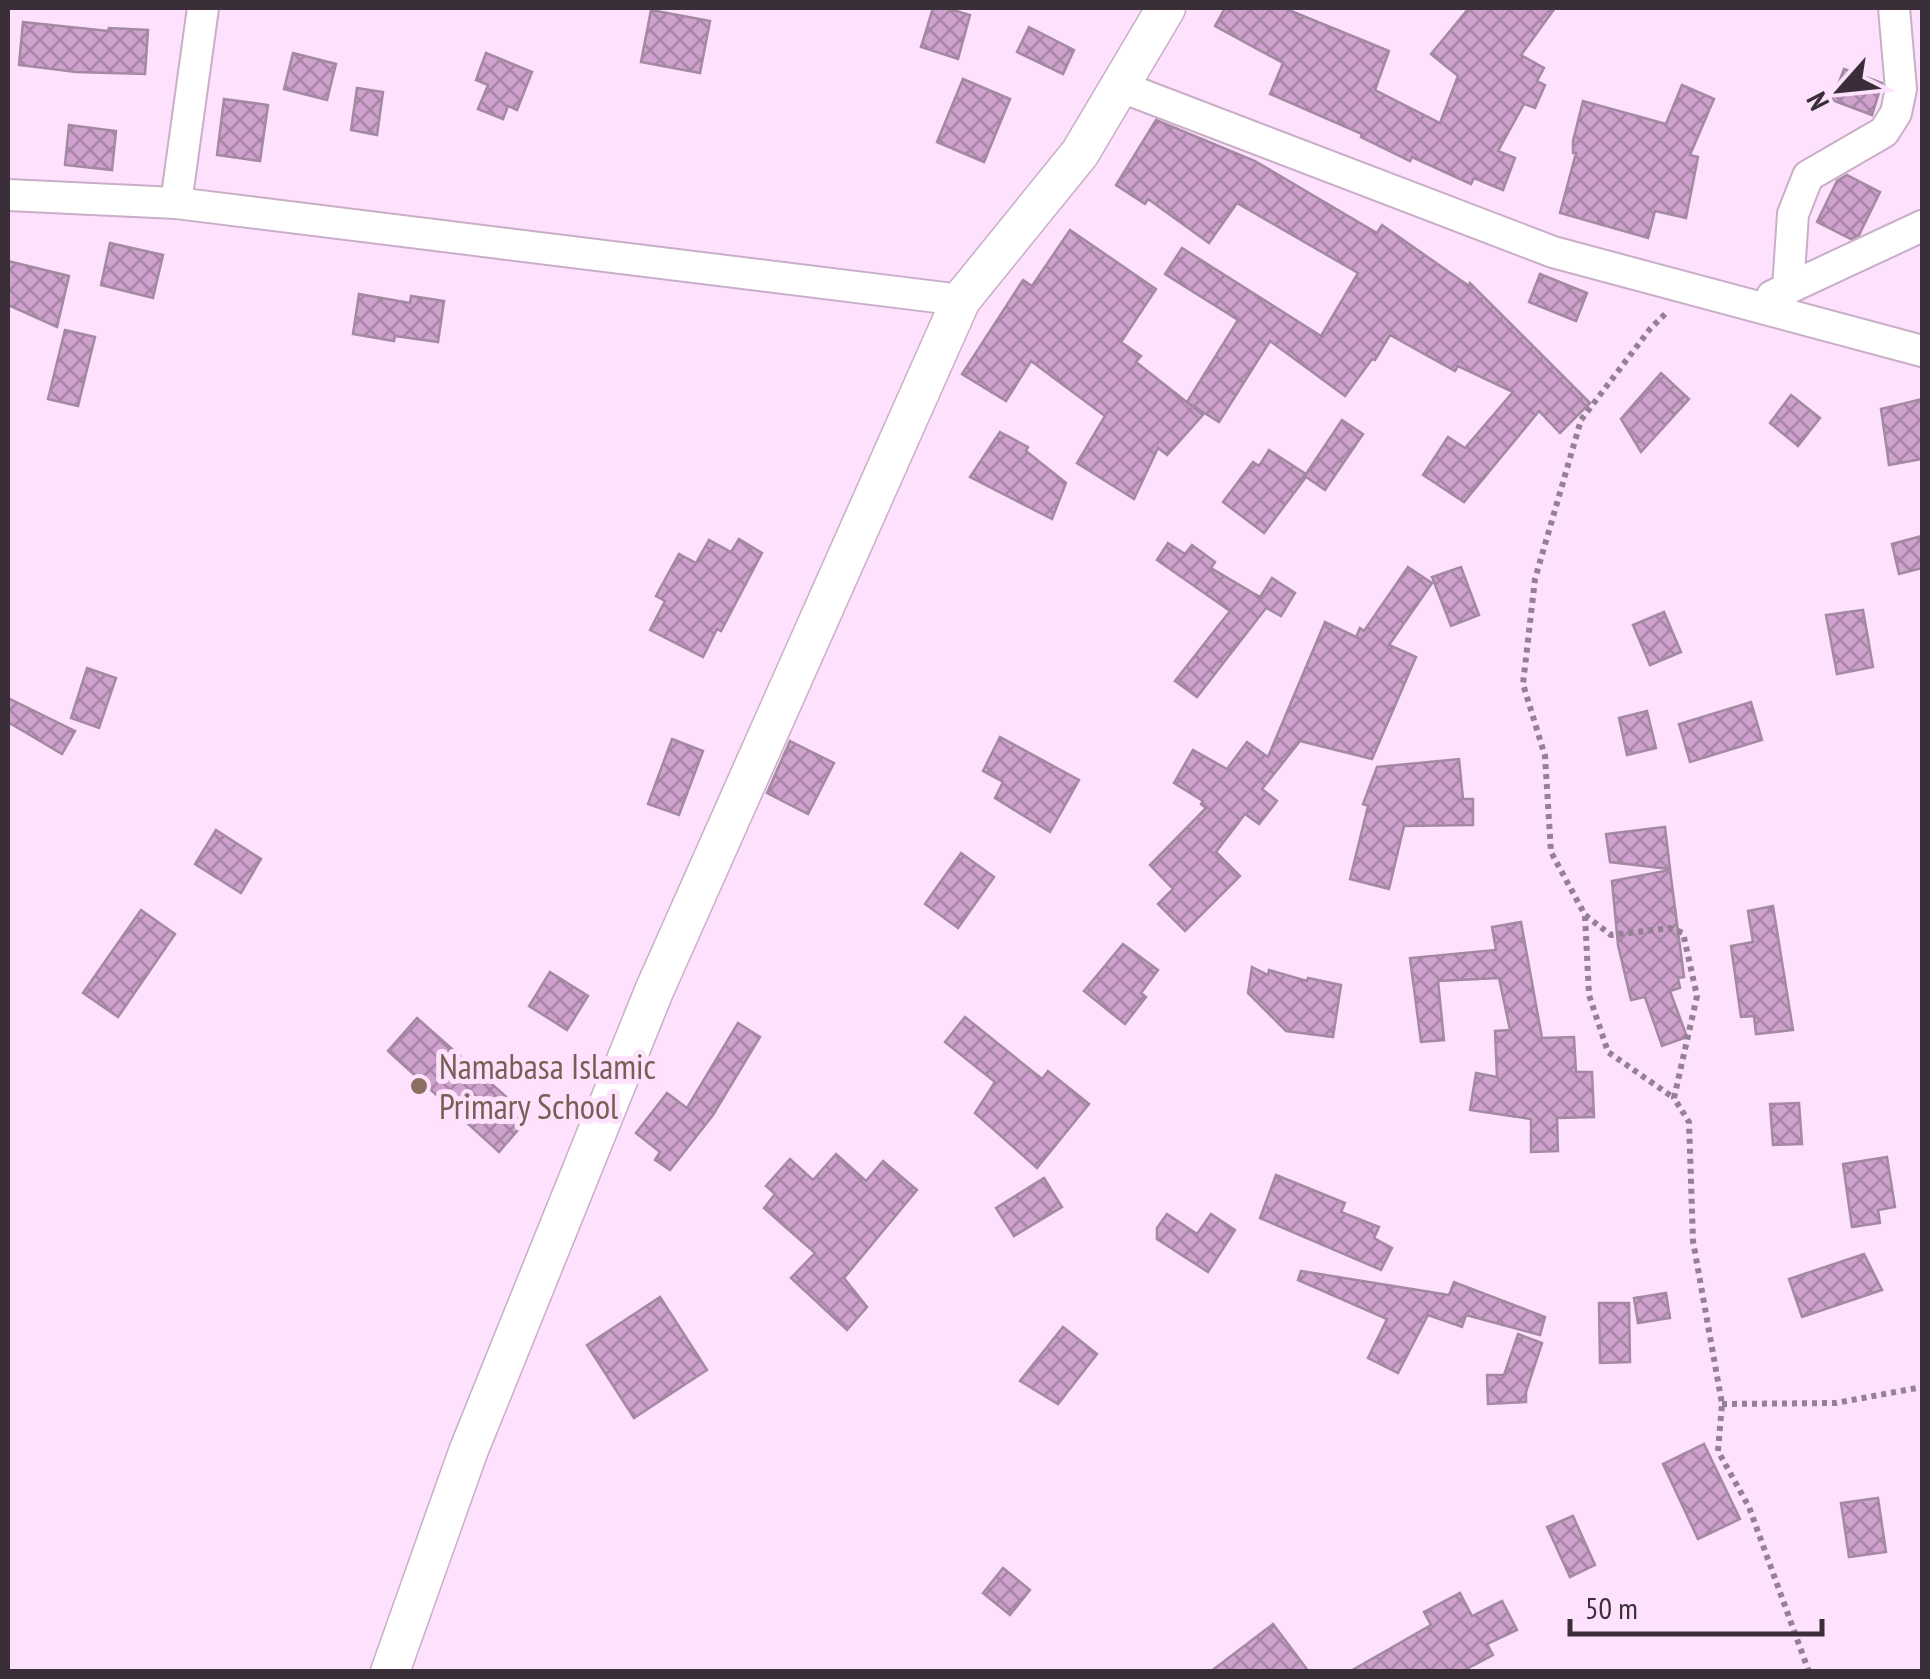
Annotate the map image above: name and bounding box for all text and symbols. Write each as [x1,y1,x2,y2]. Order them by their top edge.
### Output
north arrow [1790,40,1890,140]
text: N [1797,86,1837,117]
place label: Namabasa Islamic Primary School [439,1043,656,1129]
marker: Namabasa Islamic Primary School [408,1075,430,1097]
scale bar [1570,1574,1822,1636]
text: 50 m [1585,1588,1638,1627]

